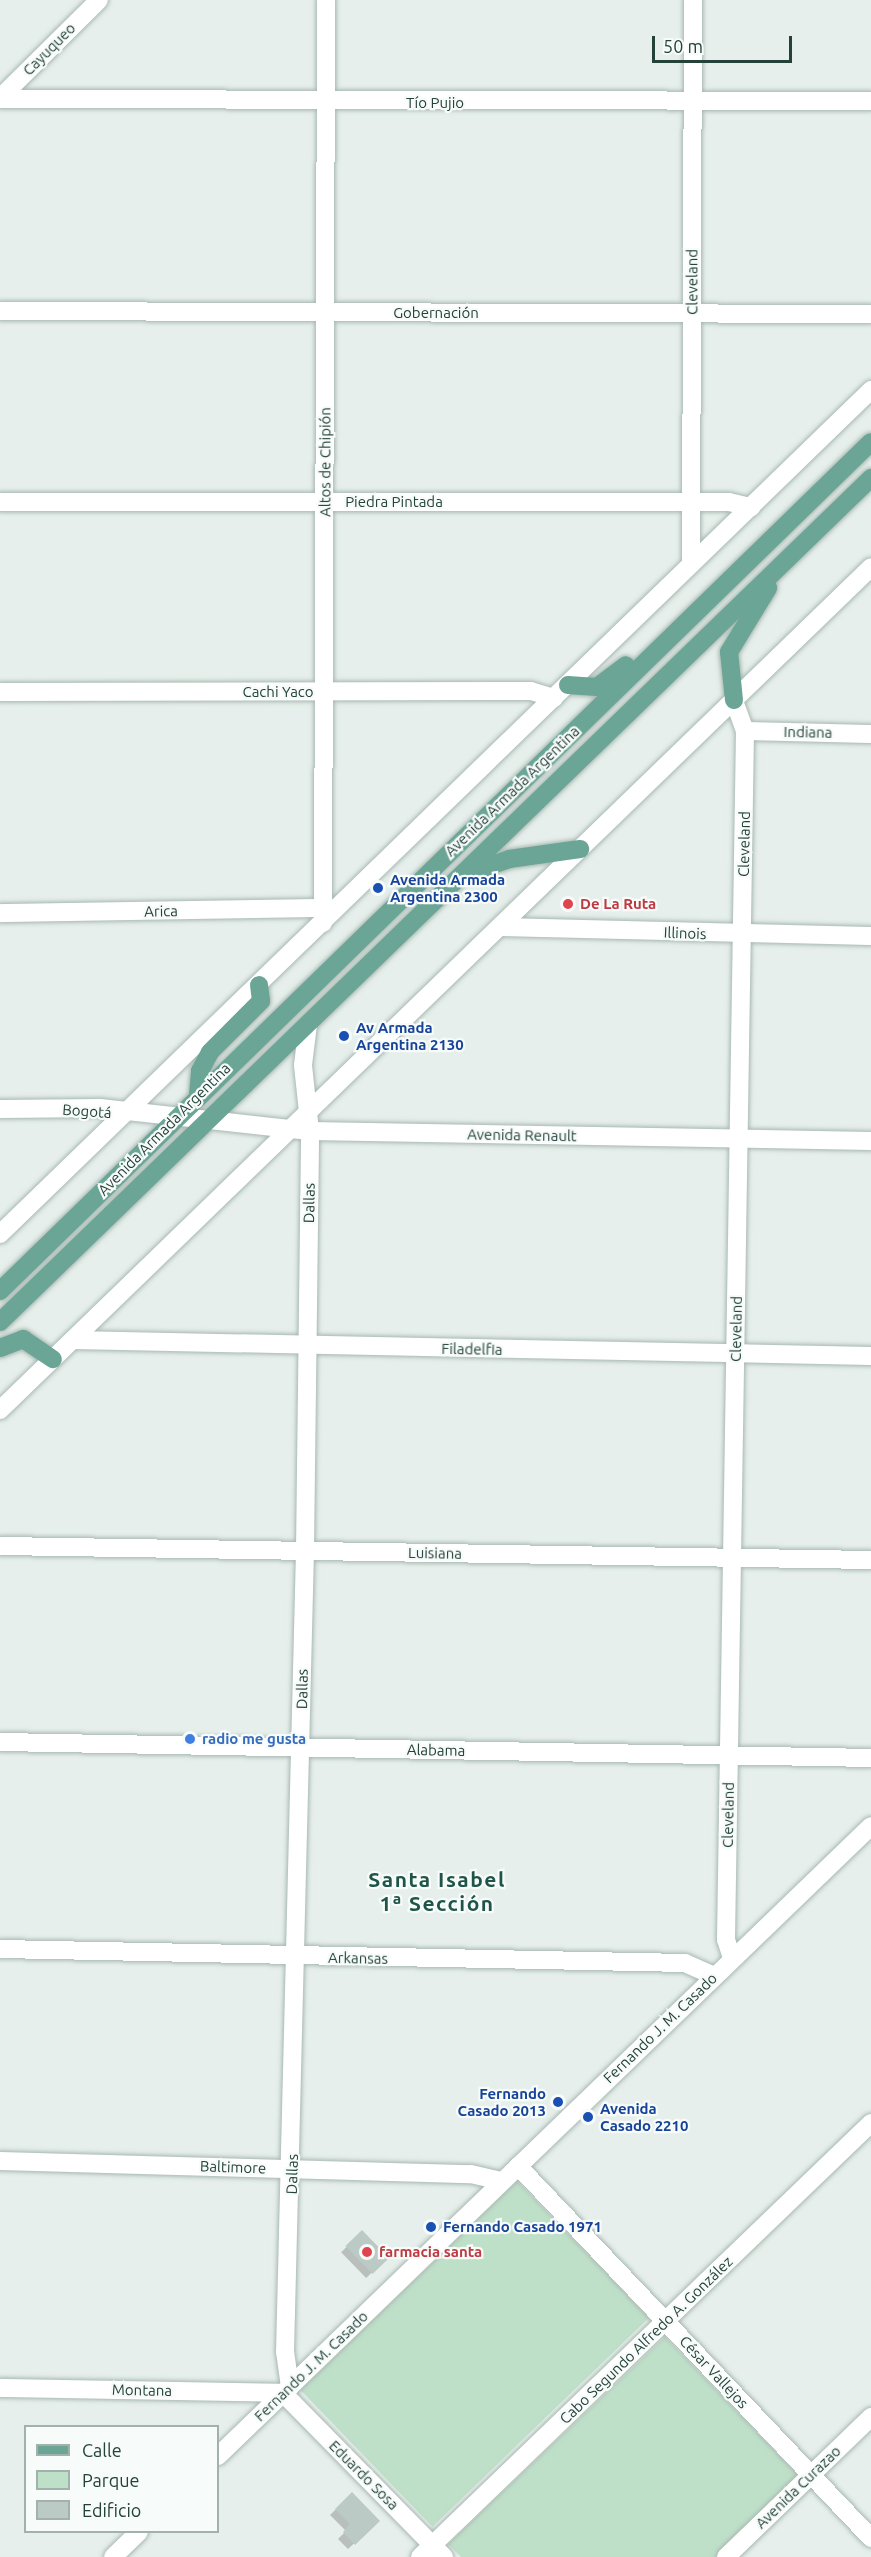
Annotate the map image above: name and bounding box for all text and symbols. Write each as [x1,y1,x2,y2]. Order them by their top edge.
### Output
street label: Cayuqueo [19,19,79,79]
scale bar [655,24,794,62]
text: 50 m [663,36,703,56]
street label: Tío Pujio [406,94,464,112]
street label: Cleveland [683,249,701,315]
street label: Gobernación [393,304,479,322]
street label: Altos de Chipión [316,407,334,517]
street label: Piedra Pintada [345,493,443,511]
street label: Cachi Yaco [242,683,314,701]
street label: Avenida Armada Argentina [441,722,583,860]
street label: Indiana [783,723,833,741]
street label: Cleveland [734,811,754,877]
place label: Avenida Armada Argentina 2300 [390,870,505,905]
marker: Avenida Armada Argentina 2300 [371,881,385,895]
place label: De La Ruta [580,895,656,913]
marker: De La Ruta [561,897,575,911]
street label: Arica [144,902,178,920]
street label: Illinois [663,923,707,943]
place label: Av Armada Argentina 2130 [356,1018,464,1053]
marker: Av Armada Argentina 2130 [337,1029,351,1043]
street label: Avenida Armada Argentina [94,1059,234,1199]
street label: Bogotá [62,1100,112,1122]
street label: Avenida Renault [467,1125,577,1145]
street label: Dallas [300,1183,318,1223]
street label: Cleveland [726,1296,746,1362]
street label: Filadelfia [441,1339,503,1359]
street label: Luisiana [408,1544,462,1562]
street label: Dallas [293,1669,311,1709]
place label: radio me gusta [202,1730,306,1748]
marker: radio me gusta [183,1732,197,1746]
street label: Alabama [407,1740,465,1760]
street label: Cleveland [718,1782,738,1848]
district label: Santa Isabel 1ª Sección [368,1866,506,1916]
street label: Arkansas [328,1948,388,1968]
street label: Fernando J. M. Casado [599,1969,721,2087]
place label: Fernando Casado 2013 [458,2084,546,2119]
marker: Fernando Casado 2013 [551,2095,565,2109]
place label: Avenida Casado 2210 [600,2099,688,2134]
marker: Avenida Casado 2210 [581,2110,595,2124]
street label: Dallas [282,2153,302,2195]
street label: Baltimore [200,2157,266,2177]
place label: Fernando Casado 1971 [443,2218,602,2236]
marker: Fernando Casado 1971 [424,2220,438,2234]
place label: farmacia santa [379,2243,482,2261]
marker: farmacia santa [360,2245,374,2259]
street label: Cabo Segundo Alfredo A. González [556,2252,736,2428]
street label: Fernando J. M. Casado [250,2307,372,2425]
street label: César Vallejos [676,2332,752,2412]
street label: Montana [112,2380,172,2400]
legend [24,2425,219,2533]
street label: Eduardo Sosa [326,2437,402,2513]
text: Calle [82,2440,122,2460]
street label: Avenida Curazao [752,2442,844,2532]
text: Parque [82,2470,139,2490]
text: Edificio [82,2500,141,2520]

